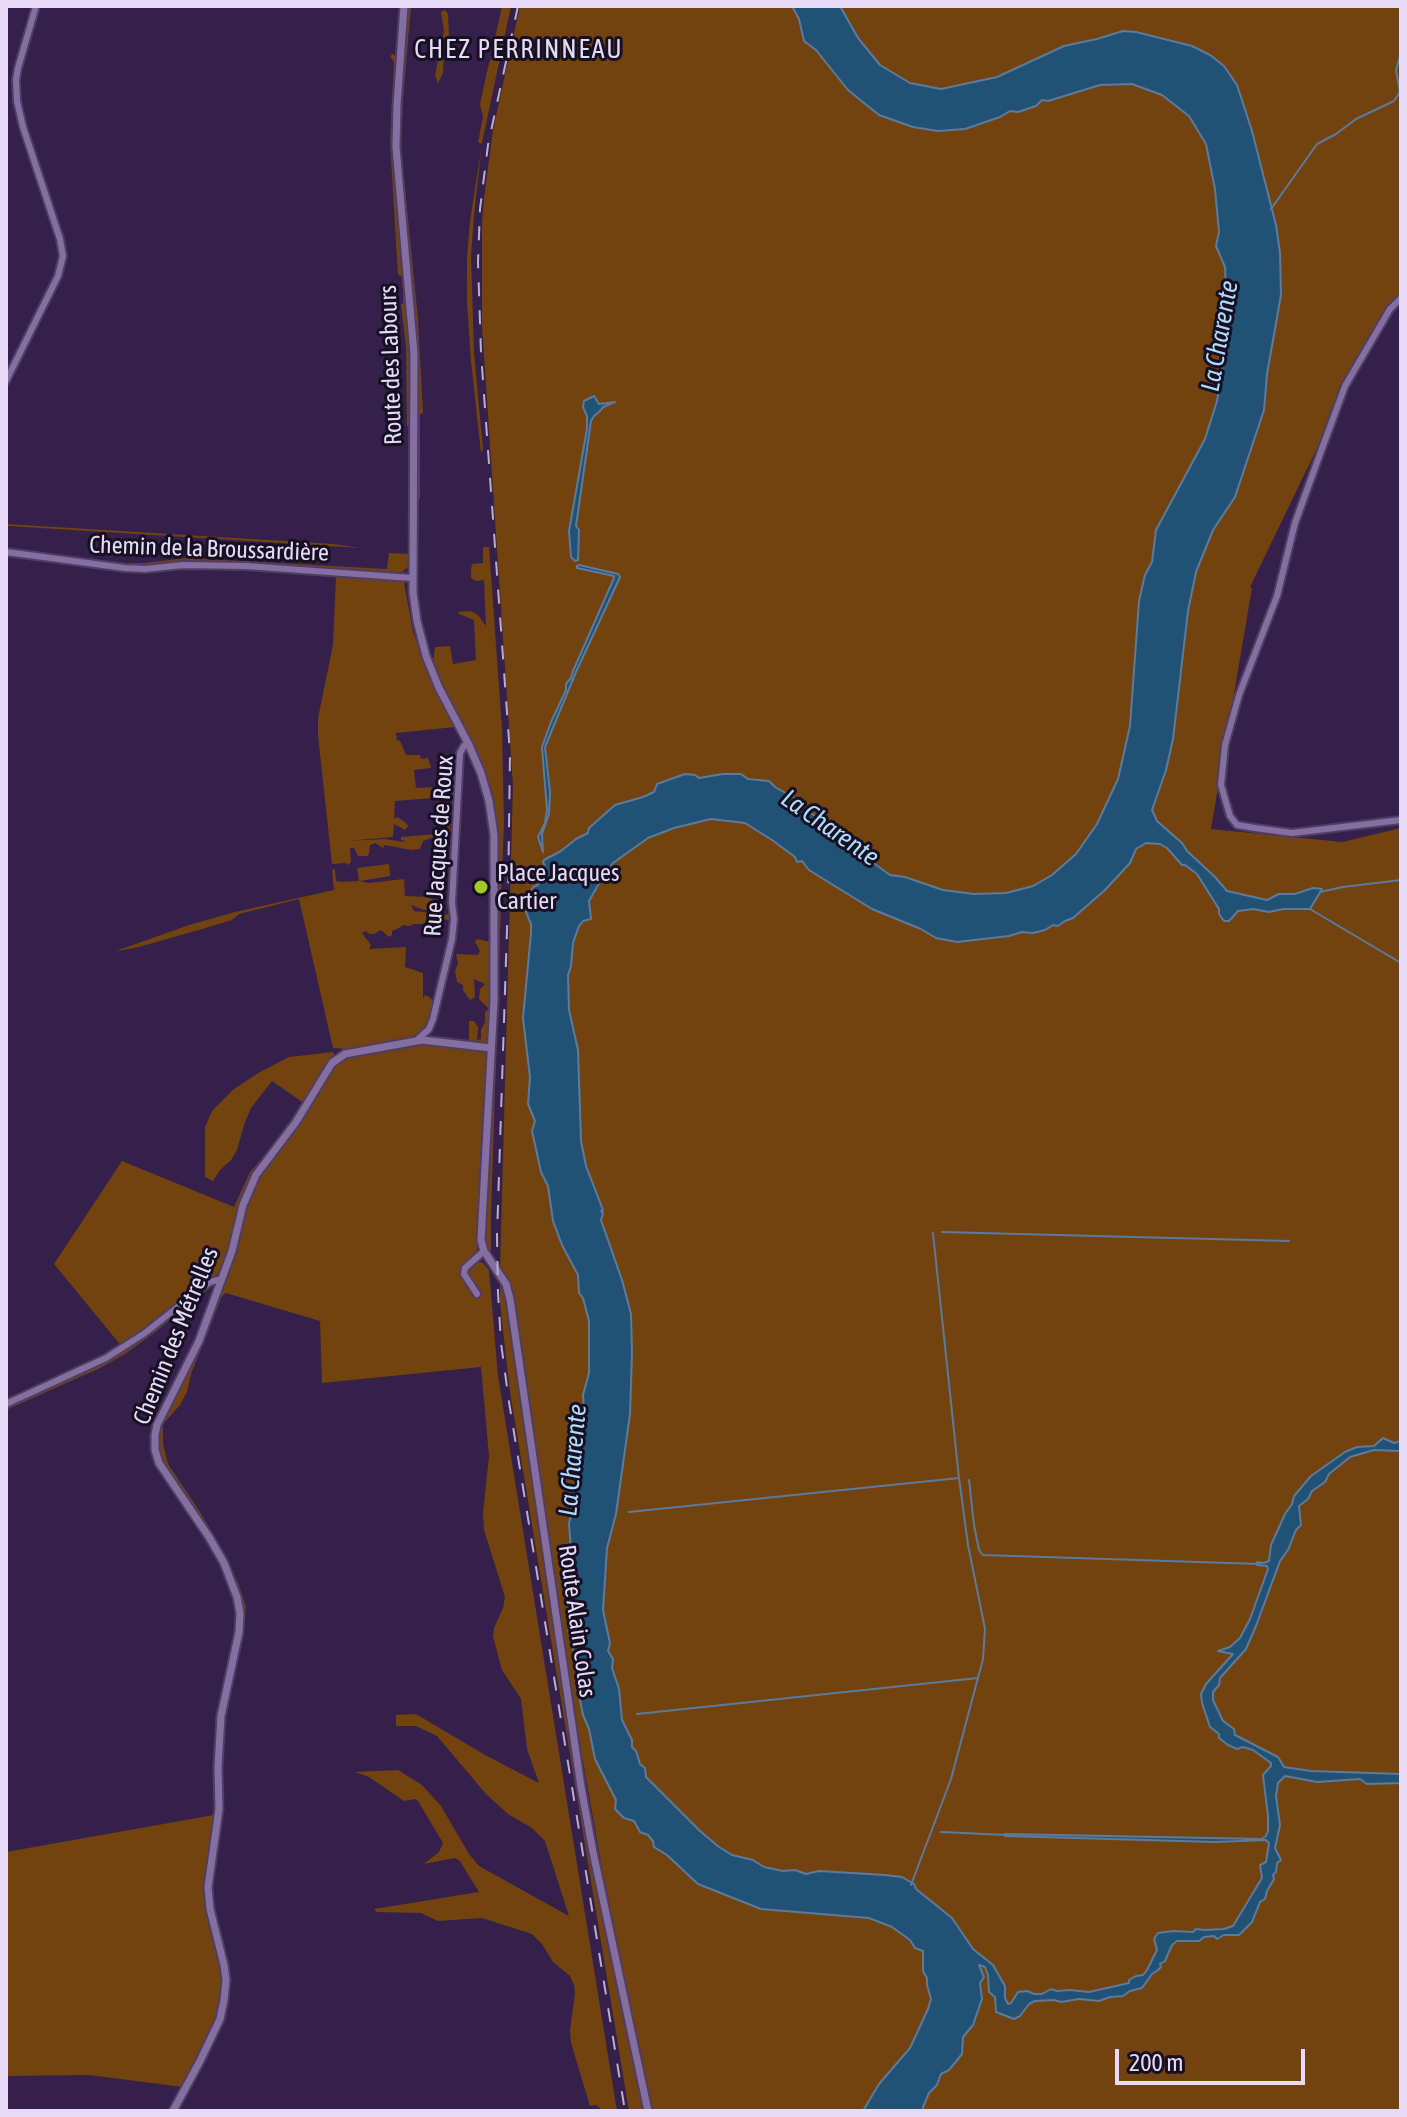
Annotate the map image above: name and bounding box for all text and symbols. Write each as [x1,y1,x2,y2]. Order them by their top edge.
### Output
district label: CHEZ PERRINNEAU [414,34,624,66]
water label: La Charente [1195,278,1245,394]
street label: Route des Labours [374,285,408,445]
street label: Chemin de la Broussardière [89,530,329,568]
street label: Rue Jacques de Roux [418,755,460,937]
water label: La Charente [775,783,885,873]
place label: Place Jacques Cartier [497,859,619,915]
marker: Place Jacques Cartier [472,878,490,896]
street label: Chemin des Métrelles [127,1243,225,1429]
water label: La Charente [553,1403,593,1517]
street label: Route Alain Colas [552,1543,602,1699]
scale bar [1119,2033,1309,2083]
text: 200 m [1129,2049,1183,2076]

